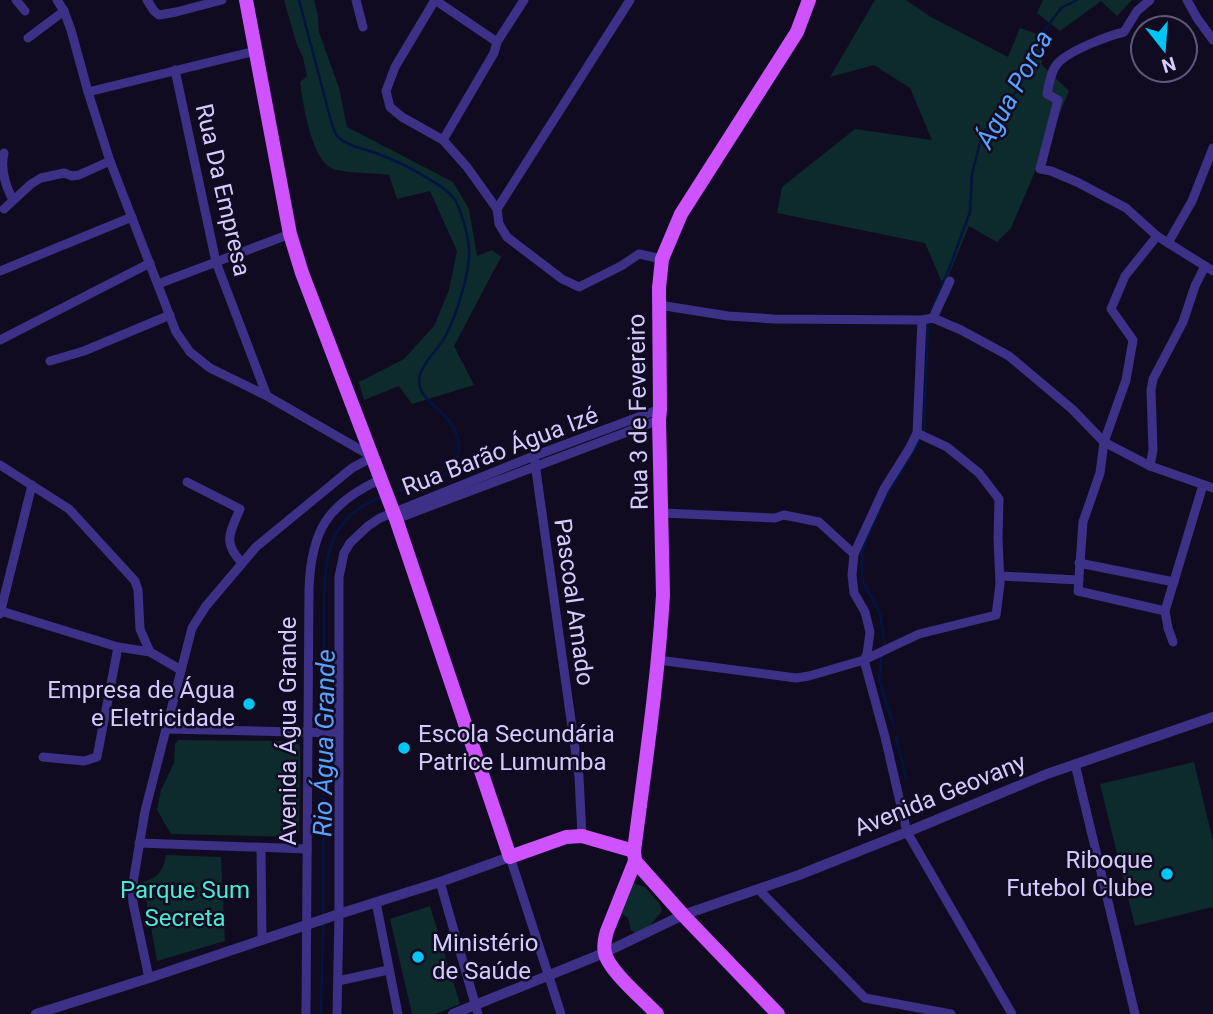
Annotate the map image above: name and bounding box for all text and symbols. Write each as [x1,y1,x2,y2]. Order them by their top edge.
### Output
north arrow [1129,14,1199,84]
water label: Água Porca [968,25,1059,155]
text: N [1159,52,1179,78]
street label: Rua Da Empresa [190,101,256,279]
street label: Rua 3 de Fevereiro [622,313,654,511]
street label: Rua Barão Água Izé [398,401,602,501]
street label: Pascoal Amado [548,517,600,687]
street label: Avenida Água Grande [274,617,302,845]
water label: Rio Água Grande [307,649,341,837]
place label: Empresa de Água e Eletricidade [47,676,235,732]
marker: Empresa de Água e Eletricidade [241,696,257,712]
place label: Escola Secundária Patrice Lumumba [418,720,615,776]
marker: Escola Secundária Patrice Lumumba [396,740,412,756]
street label: Avenida Geovany [850,748,1030,842]
place label: Riboque Futebol Clube [1006,846,1153,902]
marker: Riboque Futebol Clube [1159,866,1175,882]
park label: Parque Sum Secreta [120,876,250,932]
place label: Ministério de Saúde [432,929,539,985]
marker: Ministério de Saúde [410,949,426,965]

